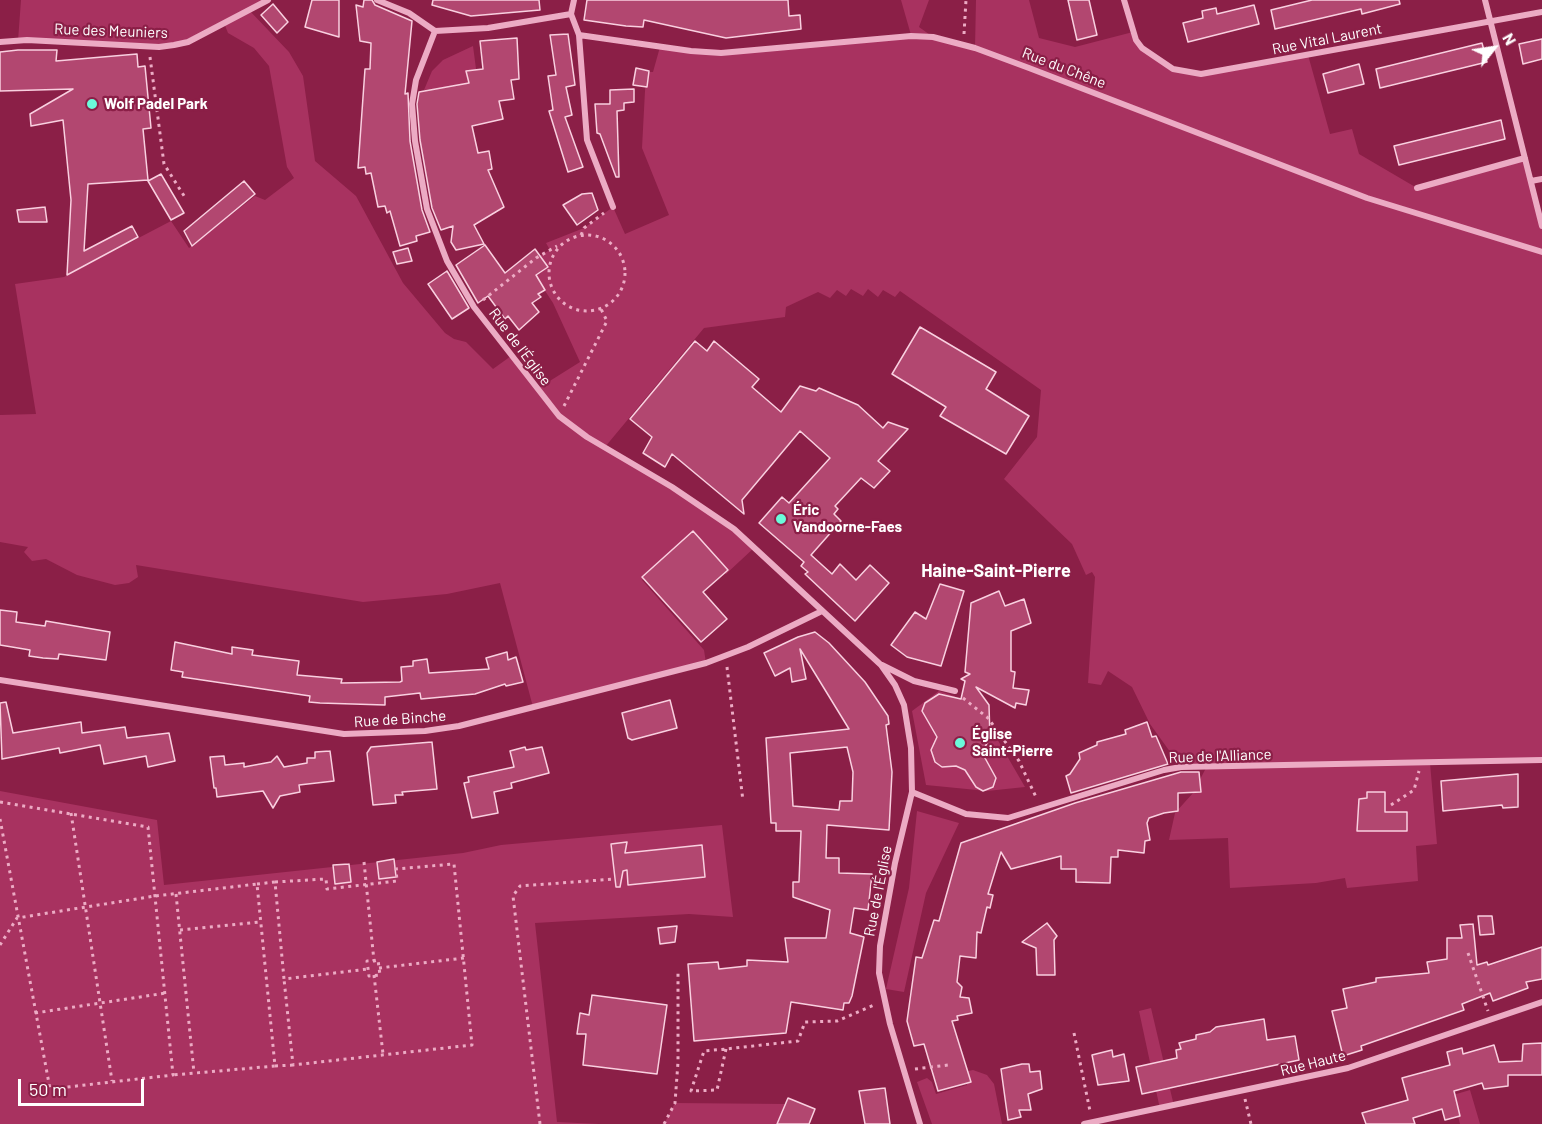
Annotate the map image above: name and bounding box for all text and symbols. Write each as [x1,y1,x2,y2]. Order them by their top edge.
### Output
north arrow [1464,18,1524,78]
street label: Rue des Meuniers [54,20,168,42]
street label: Rue Vital Laurent [1271,20,1383,58]
text: N [1499,29,1521,48]
street label: Rue du Chêne [1019,44,1109,92]
place label: Wolf Padel Park [104,95,208,113]
marker: Wolf Padel Park [85,97,99,111]
street label: Rue de l'Église [485,305,555,389]
place label: Éric Vandoorne-Faes [793,501,902,536]
marker: Éric Vandoorne-Faes [774,512,788,526]
district label: Haine-Saint-Pierre [921,560,1071,582]
street label: Rue de Binche [353,707,447,731]
place label: Église Saint-Pierre [972,725,1053,760]
marker: Église Saint-Pierre [953,736,967,750]
street label: Rue de l'Alliance [1168,745,1272,767]
street label: Rue de l'Église [860,844,896,938]
street label: Rue Haute [1278,1046,1348,1080]
scale bar [21,1067,147,1105]
text: 50 m [29,1078,67,1100]

